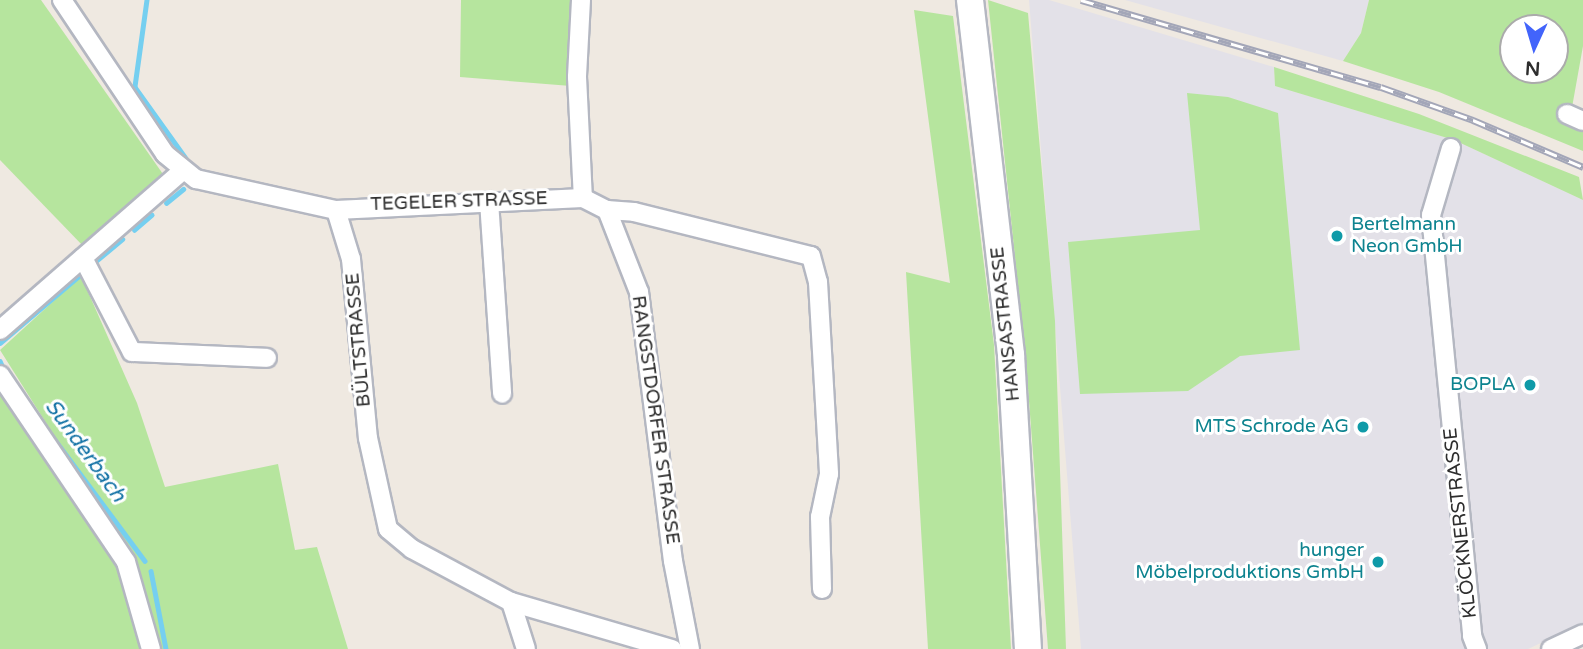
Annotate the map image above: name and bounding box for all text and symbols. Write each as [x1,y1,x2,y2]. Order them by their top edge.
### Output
north arrow [1499,14,1569,84]
text: N [1524,56,1541,79]
street label: TEGELER STRASSE [370,188,548,216]
place label: Bertelmann Neon GmbH [1351,214,1463,258]
marker: Bertelmann Neon GmbH [1329,228,1345,244]
street label: HANSASTRASSE [987,246,1025,402]
street label: BÜLTSTRASSE [342,272,376,408]
street label: RANGSTDORFER STRASSE [626,294,684,546]
place label: BOPLA [1450,374,1516,396]
marker: BOPLA [1522,377,1538,393]
water label: Sunderbach [39,395,131,507]
place label: MTS Schrode AG [1195,416,1349,438]
marker: MTS Schrode AG [1355,419,1371,435]
street label: KLÖCKNERSTRASSE [1440,426,1482,620]
place label: hunger Möbelproduktions GmbH [1135,540,1364,584]
marker: hunger Möbelproduktions GmbH [1370,554,1386,570]

